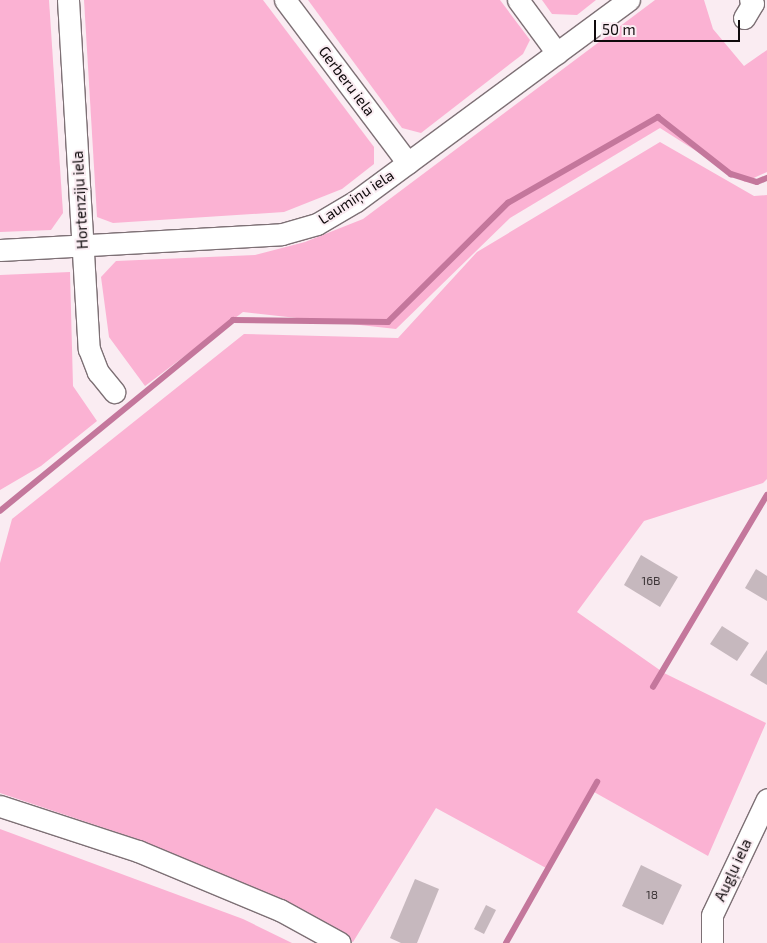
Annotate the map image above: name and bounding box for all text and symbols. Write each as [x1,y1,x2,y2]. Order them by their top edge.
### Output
scale bar [597,10,743,42]
text: 50 m [602,20,636,38]
street label: Gerberu iela [315,43,379,119]
street label: Hortenziju iela [68,150,92,250]
street label: Laumiņu iela [315,166,397,228]
house number: 16B [641,574,661,588]
street label: Augļu iela [711,836,755,904]
house number: 18 [646,888,658,902]

